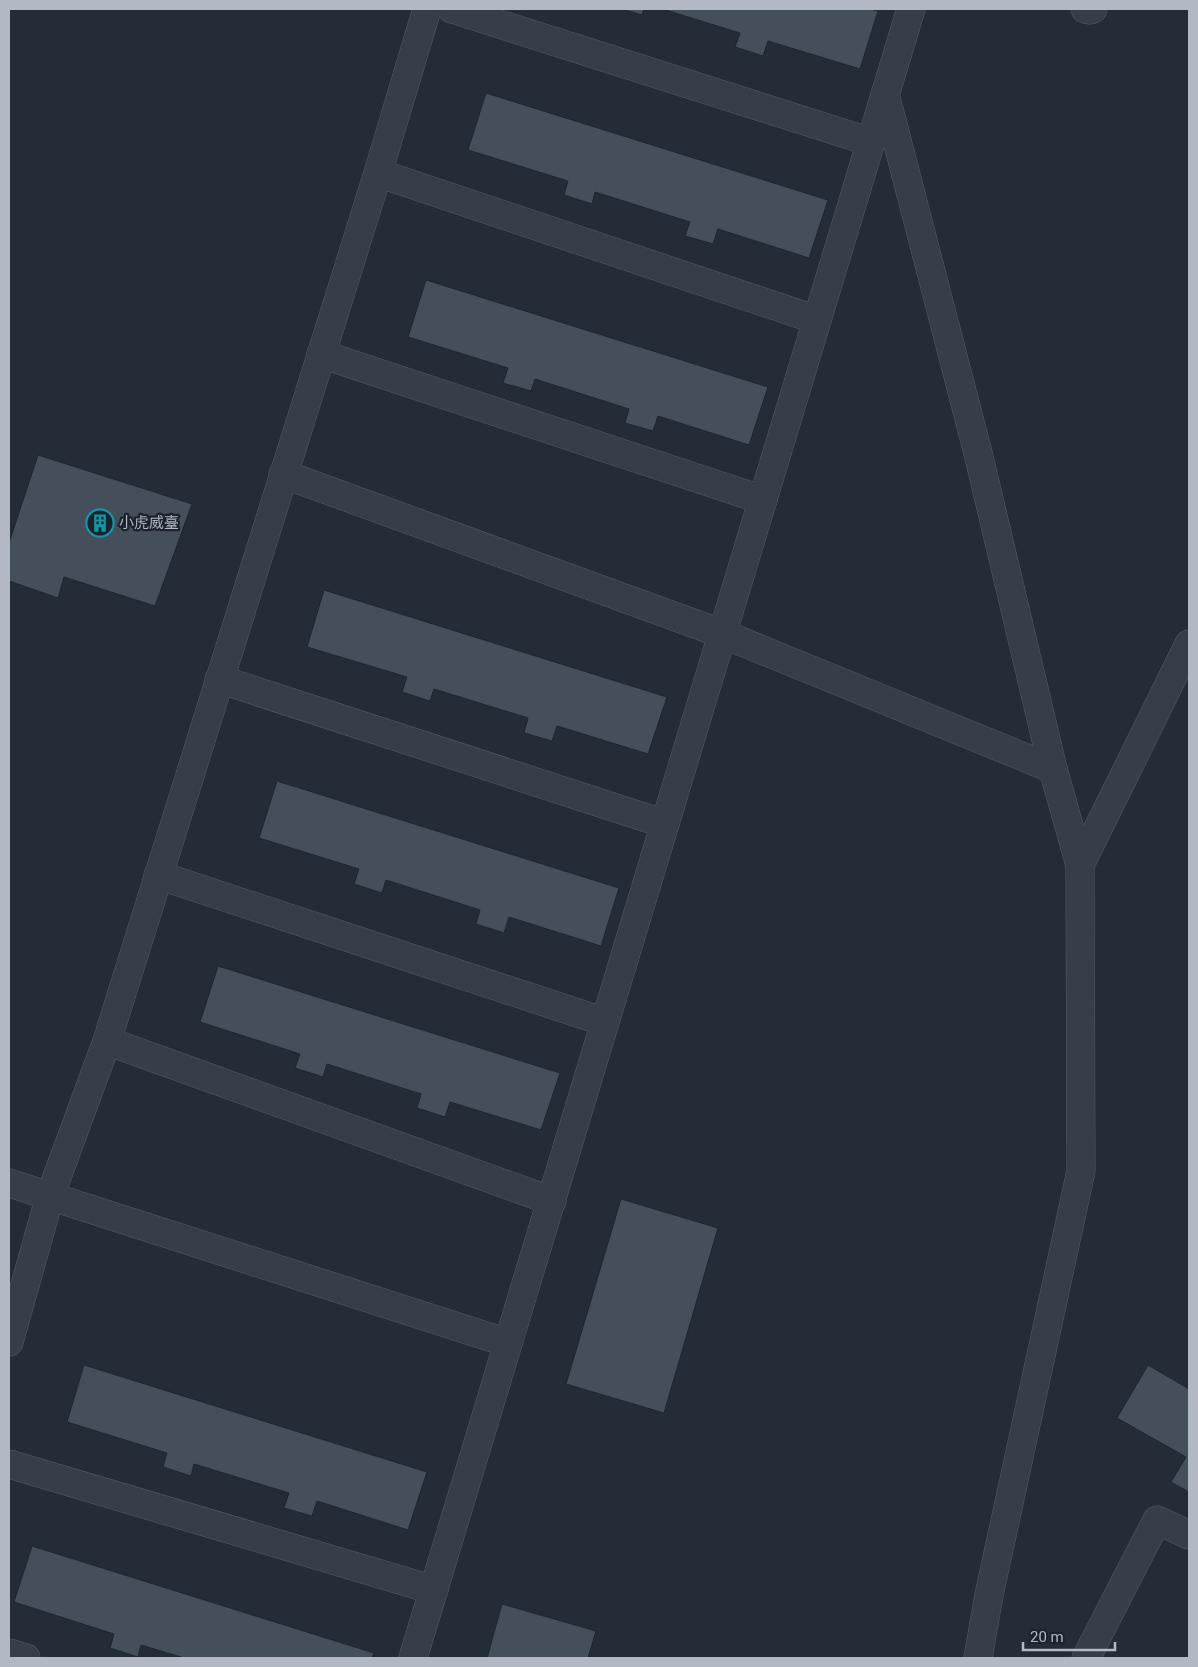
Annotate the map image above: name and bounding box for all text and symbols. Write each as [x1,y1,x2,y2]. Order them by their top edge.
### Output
building icon: 小虎威臺 [85,508,115,538]
place label: 小虎威臺 [119,514,179,532]
scale bar [1023,1620,1116,1652]
text: 20 m [1030,1628,1064,1646]

